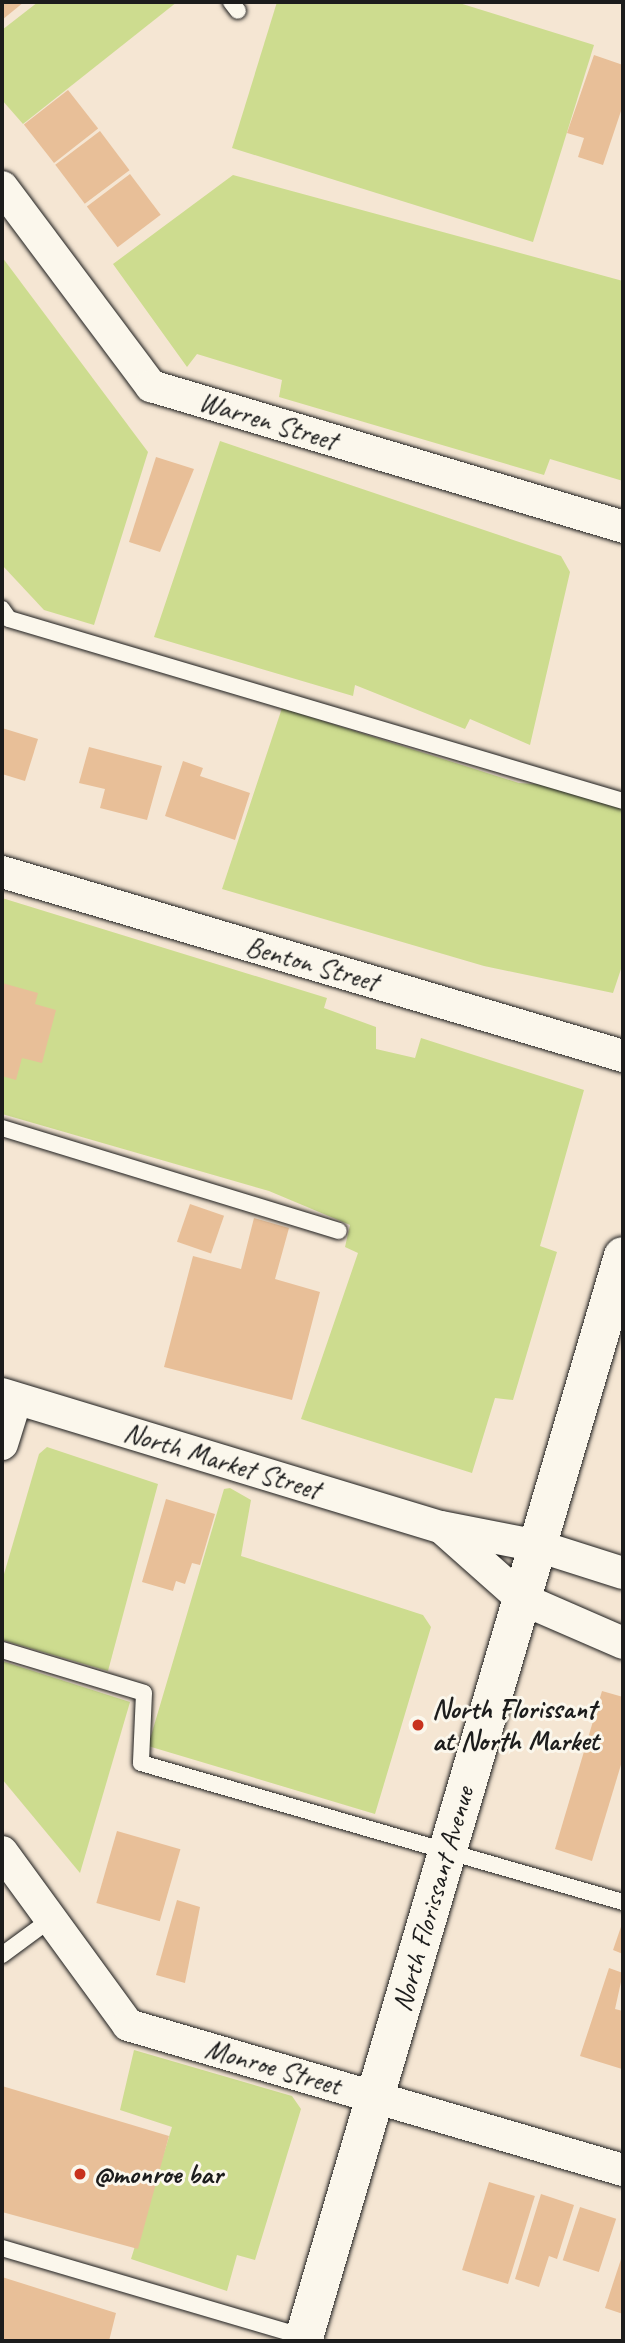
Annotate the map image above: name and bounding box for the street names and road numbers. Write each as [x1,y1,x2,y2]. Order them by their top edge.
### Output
street label: Warren Street [195,384,341,458]
street label: Benton Street [242,929,382,999]
street label: North Market Street [119,1415,325,1507]
street label: North Florissant Avenue [385,1783,481,2015]
street label: Monroe Street [201,2032,345,2102]

